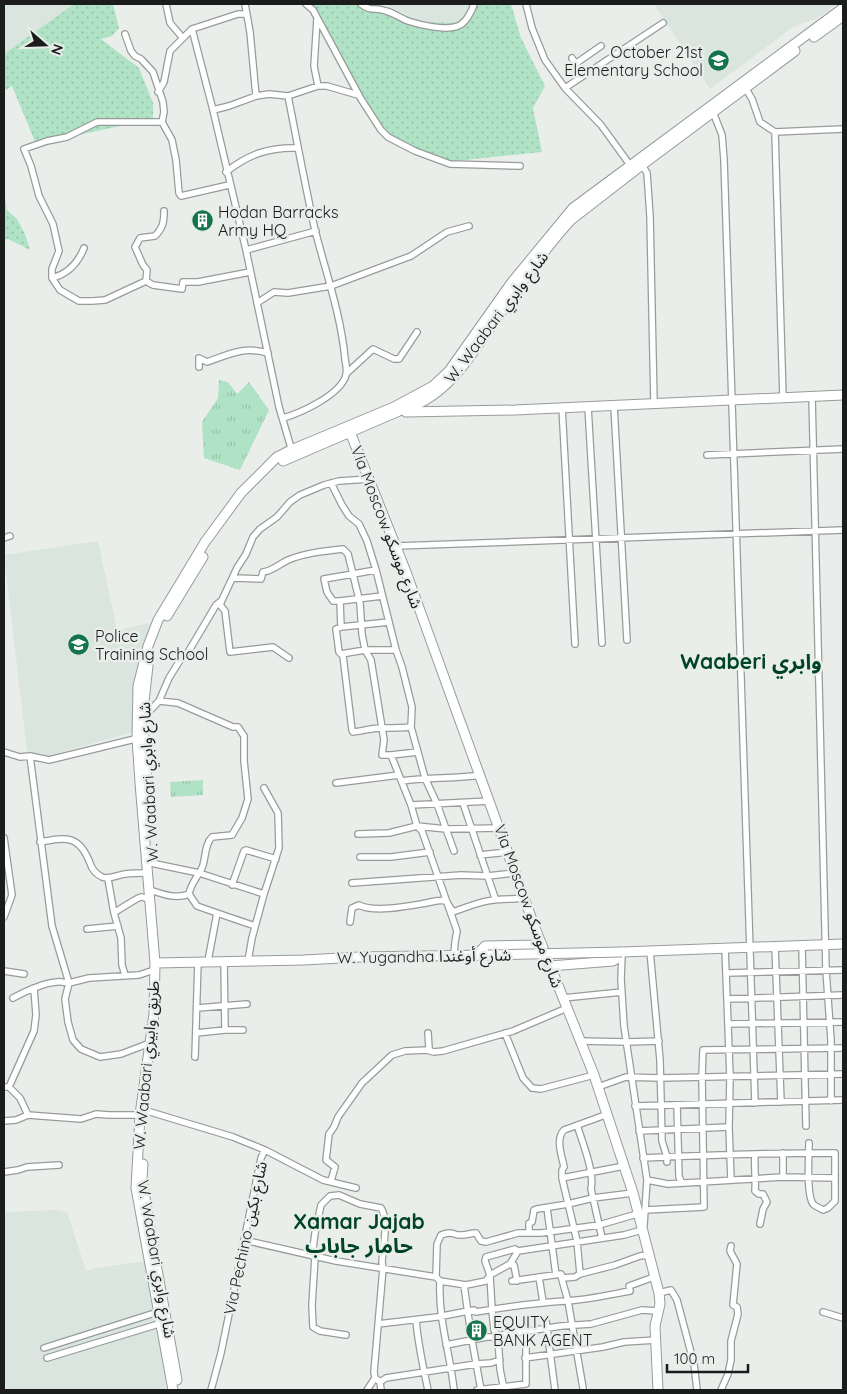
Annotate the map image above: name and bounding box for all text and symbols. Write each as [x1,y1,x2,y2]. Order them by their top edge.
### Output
north arrow [20,20,70,70]
text: N [47,42,67,57]
place label: October 21st Elementary School [564,42,703,80]
school or university icon: October 21st Elementary School [707,49,731,73]
place label: Hodan Barracks Army HQ [218,202,338,240]
building icon: Hodan Barracks Army HQ [190,209,214,233]
street label: W. Waabari شارع وابري [440,247,555,389]
street label: Via Moscow شارع موسكو [344,443,427,612]
place label: Police Training School [95,626,208,664]
school or university icon: Police Training School [67,633,91,657]
district label: Waaberi وابري [680,648,822,679]
street label: W. Waabari شارع وابري [134,701,165,863]
street label: Via Moscow شارع موسكو [487,821,568,992]
street label: W. Yugandha شارع أوغندا [337,944,511,971]
street label: W. Waabari طريق وابيري [129,980,166,1151]
street label: Via Pechino شارع بكين [219,1159,274,1317]
street label: W. Waabari شارع وابري [130,1178,181,1340]
district label: Xamar Jajab حامار جاباب [293,1208,425,1258]
place label: EQUITY BANK AGENT [493,1312,593,1350]
building icon: EQUITY BANK AGENT [465,1319,489,1343]
scale bar [667,1342,748,1374]
text: 100 m [674,1349,715,1368]

